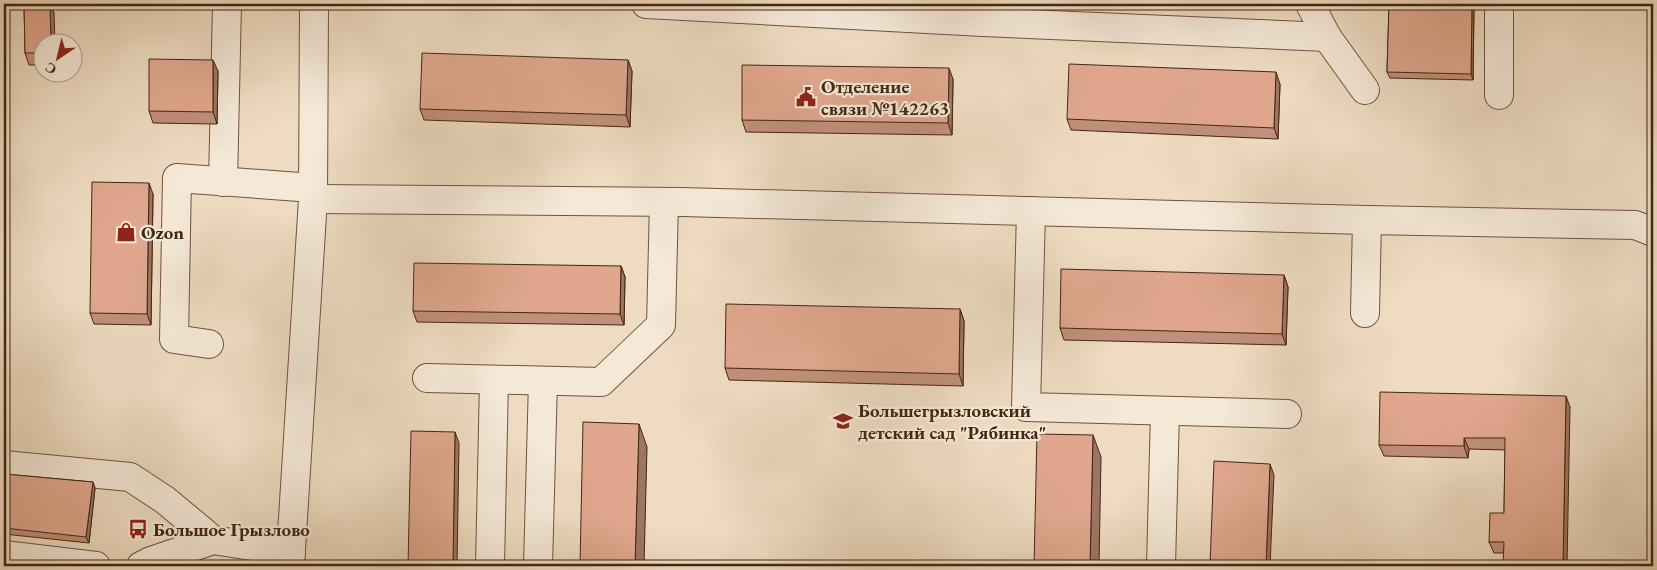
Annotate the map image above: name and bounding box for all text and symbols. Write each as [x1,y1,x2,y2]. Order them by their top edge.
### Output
north arrow [32,32,82,82]
text: С [41,58,60,79]
place label: Отделение связи №142263 [821,74,949,121]
public building icon: Отделение связи №142263 [795,86,817,108]
place label: Ozon [141,220,184,245]
shop icon: Ozon [115,221,137,243]
place label: Большегрызловский детский сад "Рябинка" [858,398,1046,445]
school or university icon: Большегрызловский детский сад "Рябинка" [832,410,854,432]
place label: Большое Грызлово [153,517,310,542]
bus stop icon: Большое Грызлово [127,518,149,540]

